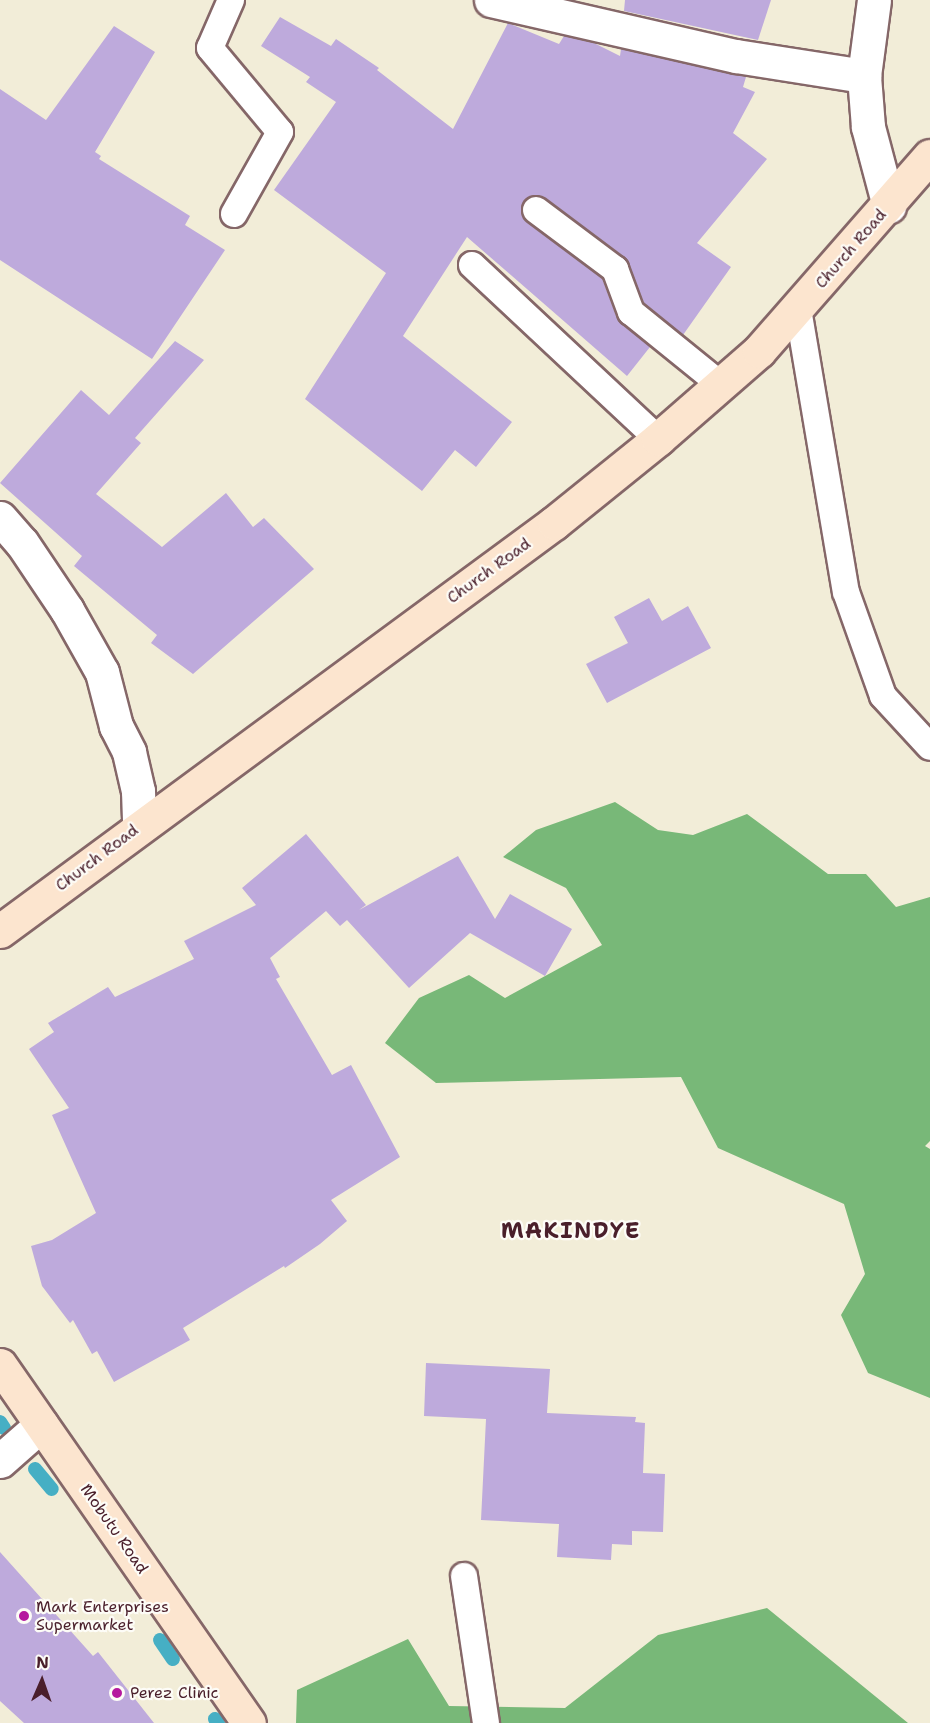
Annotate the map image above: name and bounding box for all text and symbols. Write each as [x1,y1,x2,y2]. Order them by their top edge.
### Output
street label: Church Road [811,206,891,292]
street label: Church Road [444,534,534,608]
street label: Church Road [52,821,142,895]
district label: MAKINDYE [501,1218,641,1244]
street label: Mobutu Road [76,1480,152,1578]
place label: Mark Enterprises Supermarket [36,1597,169,1635]
marker: Mark Enterprises Supermarket [17,1609,31,1623]
north arrow [12,1651,72,1711]
text: N [36,1652,49,1673]
place label: Perez Clinic [130,1683,219,1703]
marker: Perez Clinic [108,1684,126,1702]

